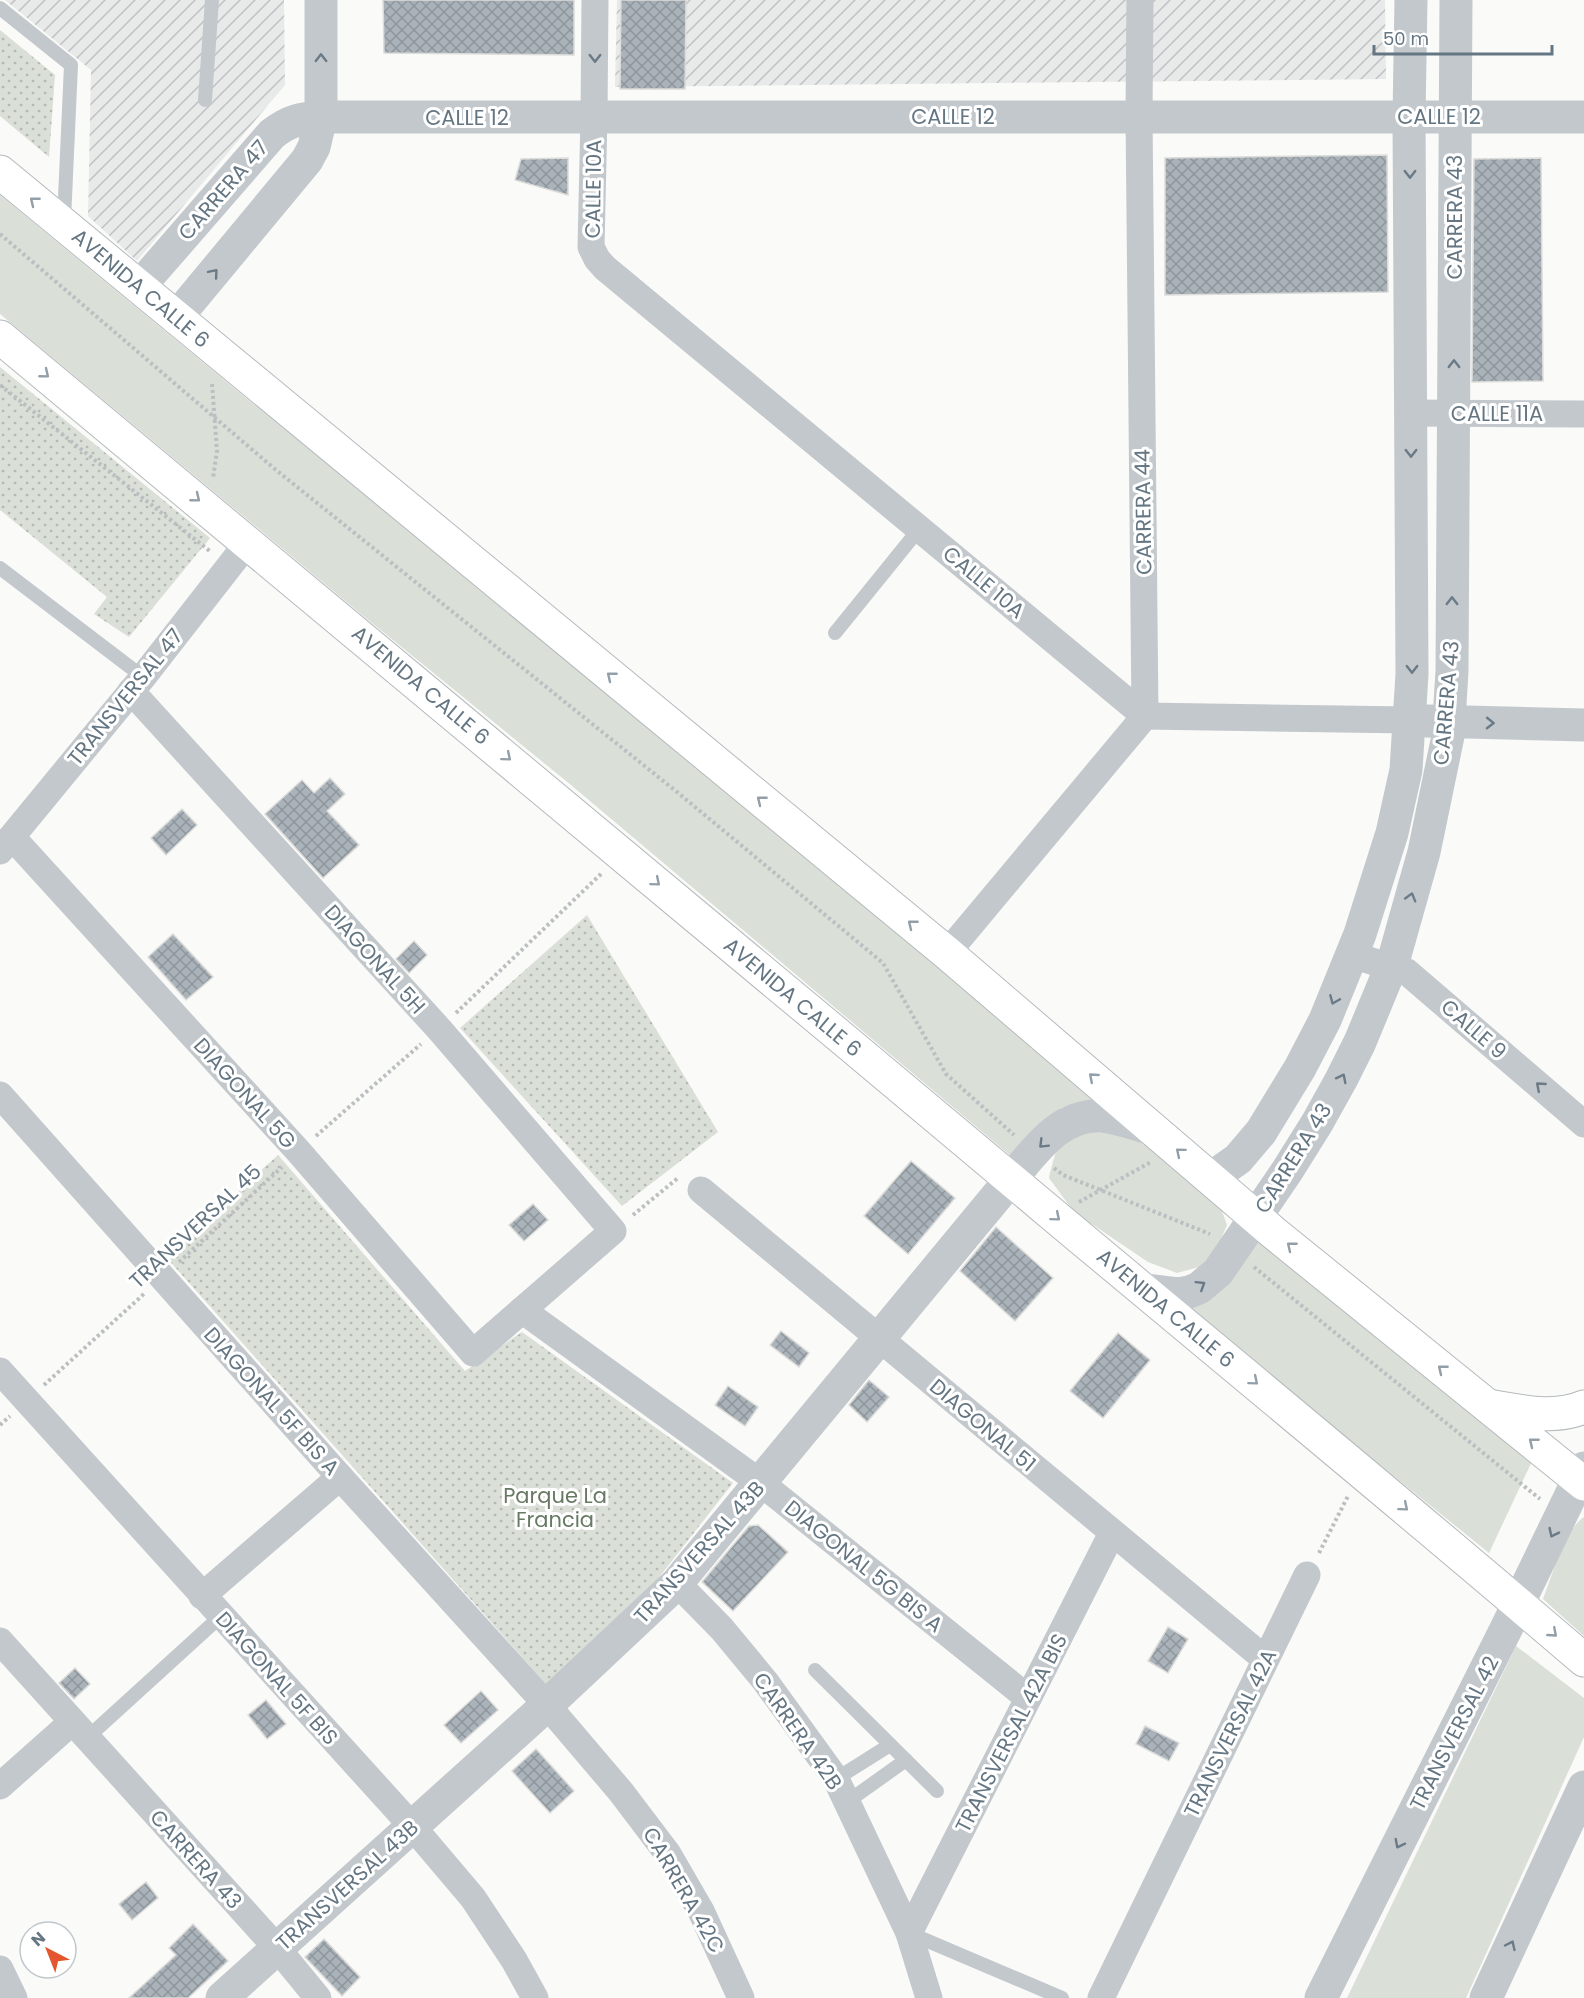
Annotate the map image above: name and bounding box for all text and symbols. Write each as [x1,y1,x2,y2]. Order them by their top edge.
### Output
scale bar [1374,18,1552,56]
text: 50 m [1383,26,1429,51]
one-way arrow [315,54,327,63]
one-way arrow [589,54,601,63]
street label: CALLE 12 [911,102,995,131]
street label: CALLE 12 [1397,102,1481,131]
street label: CALLE 12 [425,103,509,132]
street label: CARRERA 47 [171,134,275,246]
street label: CALLE 10A [578,139,608,239]
street label: CARRERA 43 [1440,155,1469,279]
one-way arrow [1403,170,1416,179]
one-way arrow [30,197,41,208]
street label: AVENIDA CALLE 6 [66,222,216,354]
one-way arrow [206,269,217,280]
one-way arrow [1448,359,1460,368]
one-way arrow [38,367,49,378]
street label: CALLE 11A [1451,399,1543,428]
street label: CARRERA 44 [1127,449,1159,575]
one-way arrow [1405,449,1417,458]
one-way arrow [189,490,200,501]
street label: CALLE 10A [937,539,1031,625]
one-way arrow [1446,596,1458,605]
street label: AVENIDA CALLE 6 [346,619,496,751]
street label: TRANSVERSAL 47 [61,622,189,772]
street label: CARRERA 43 [1426,640,1466,766]
one-way arrow [1406,665,1418,674]
one-way arrow [607,672,618,683]
one-way arrow [1485,716,1494,729]
one-way arrow [500,750,511,761]
one-way arrow [757,796,768,807]
one-way arrow [649,875,660,886]
one-way arrow [1404,892,1416,902]
street label: DIAGONAL 5H [318,898,432,1020]
one-way arrow [908,920,919,931]
street label: AVENIDA CALLE 6 [718,931,868,1063]
street label: CALLE 9 [1435,992,1513,1066]
one-way arrow [1329,993,1341,1004]
street label: DIAGONAL 5G [187,1031,303,1155]
one-way arrow [1089,1073,1100,1084]
one-way arrow [1335,1074,1346,1085]
one-way arrow [1536,1082,1547,1093]
street label: CARRERA 43 [1248,1097,1338,1219]
one-way arrow [1039,1137,1050,1148]
one-way arrow [1176,1148,1187,1159]
street label: TRANSVERSAL 45 [123,1157,267,1295]
one-way arrow [1049,1210,1060,1221]
street label: AVENIDA CALLE 6 [1091,1242,1241,1374]
one-way arrow [1286,1242,1297,1253]
one-way arrow [1195,1281,1205,1293]
street label: DIAGONAL 5F BIS A [198,1321,346,1481]
one-way arrow [1438,1365,1449,1376]
street label: DIAGONAL 51 [924,1372,1042,1478]
one-way arrow [1247,1374,1258,1385]
one-way arrow [1529,1439,1540,1450]
street label: TRANSVERSAL 43B [627,1474,771,1630]
park label: Parque La Francia [503,1481,607,1534]
street label: DIAGONAL 5G BIS A [779,1493,949,1639]
one-way arrow [1397,1499,1408,1510]
one-way arrow [1549,1526,1561,1537]
street label: DIAGONAL 5F BIS [209,1605,345,1751]
one-way arrow [1546,1626,1556,1637]
street label: TRANSVERSAL 42A BIS [948,1629,1074,1837]
street label: TRANSVERSAL 42A [1177,1644,1283,1822]
street label: TRANSVERSAL 42 [1403,1651,1505,1815]
street label: CARRERA 42B [747,1666,849,1796]
street label: CARRERA 43 [143,1803,249,1915]
street label: TRANSVERSAL 43B [269,1813,425,1957]
street label: CARRERA 42C [636,1822,732,1958]
one-way arrow [1394,1837,1406,1848]
north arrow [18,1920,78,1980]
text: N [26,1927,50,1952]
one-way arrow [1503,1941,1515,1952]

